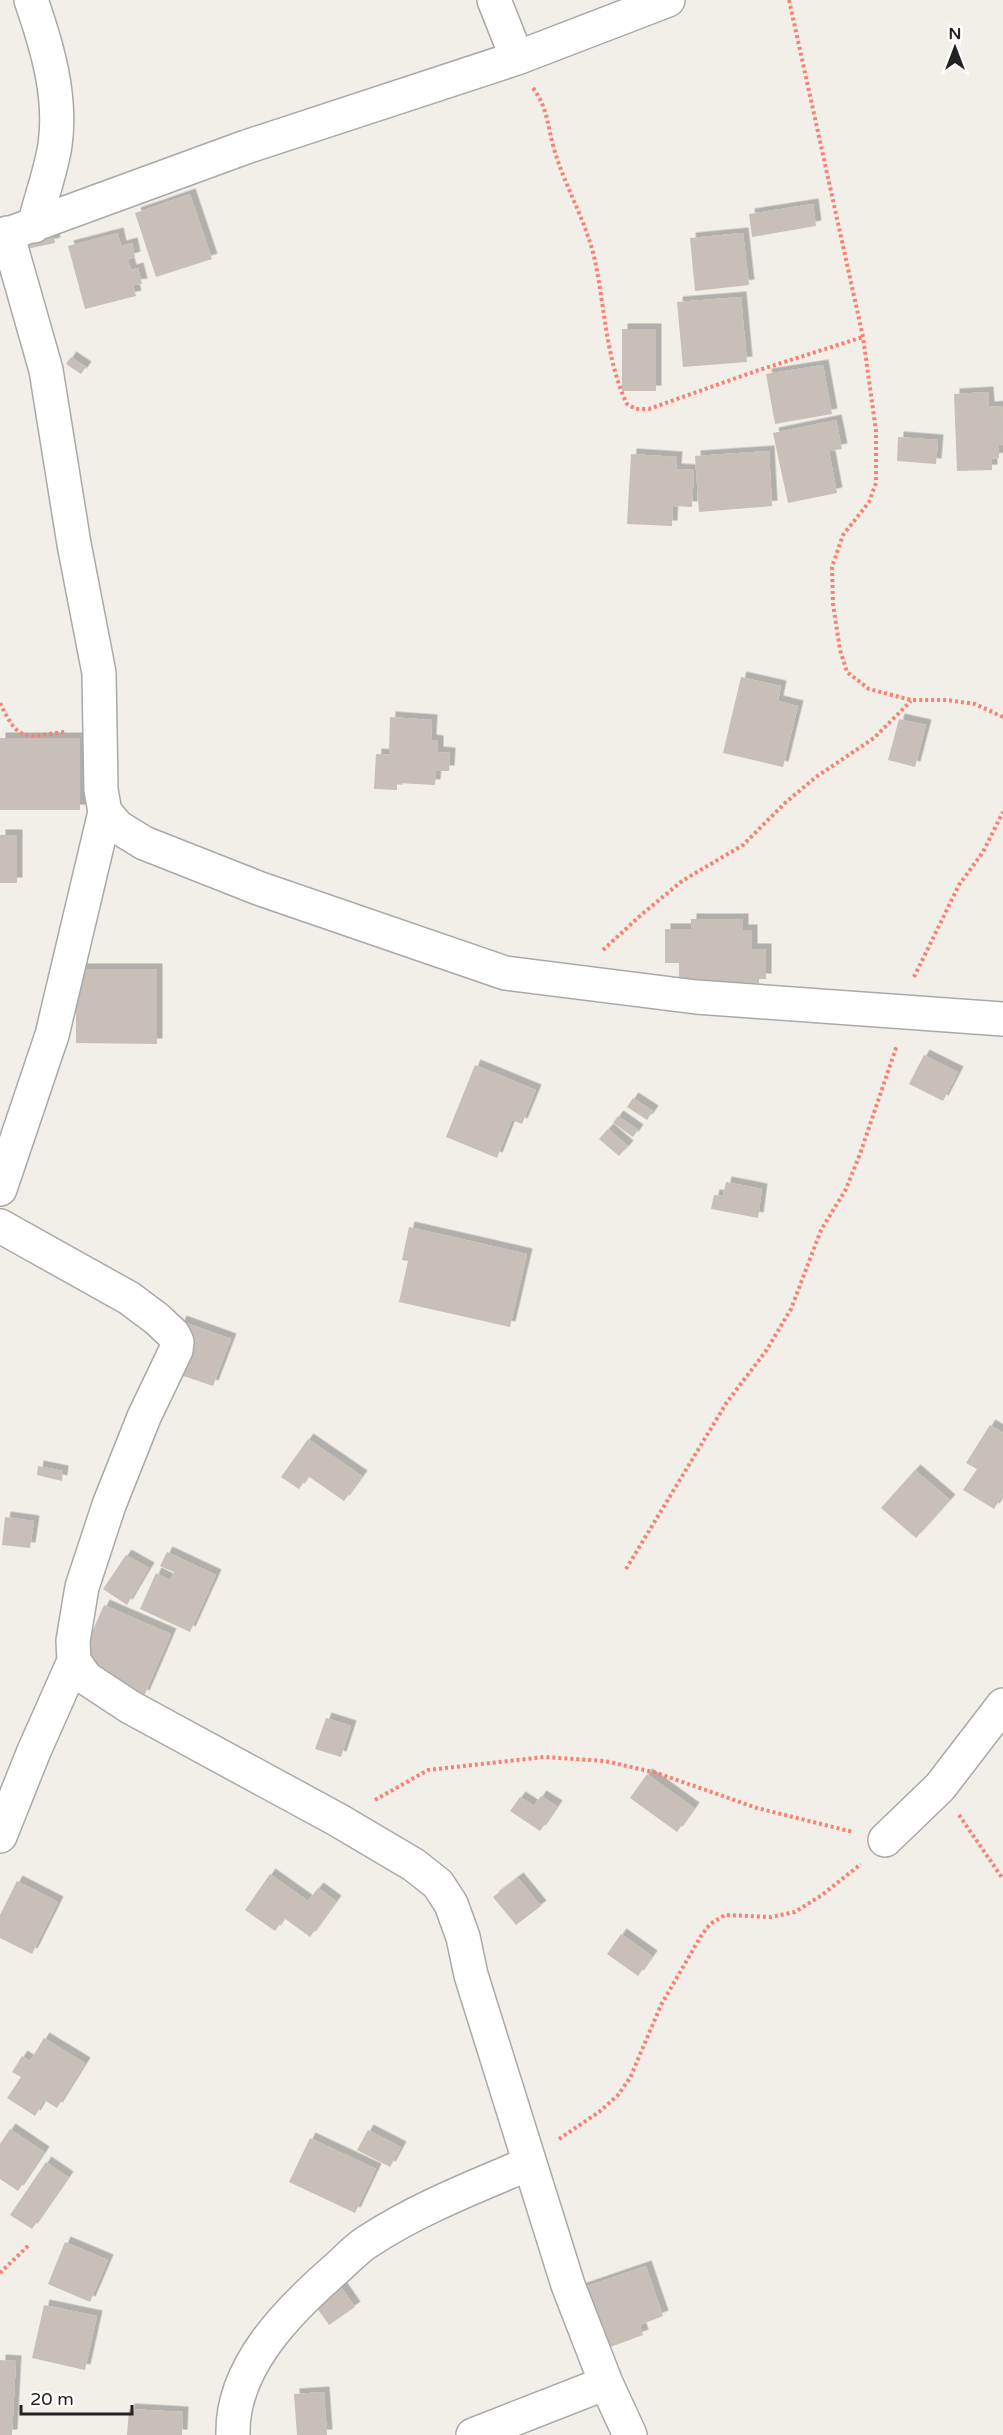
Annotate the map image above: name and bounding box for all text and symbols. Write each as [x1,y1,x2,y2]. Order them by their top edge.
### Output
north arrow [925,18,985,78]
text: N [949,24,961,44]
scale bar [21,2378,132,2416]
text: 20 m [30,2388,74,2410]

